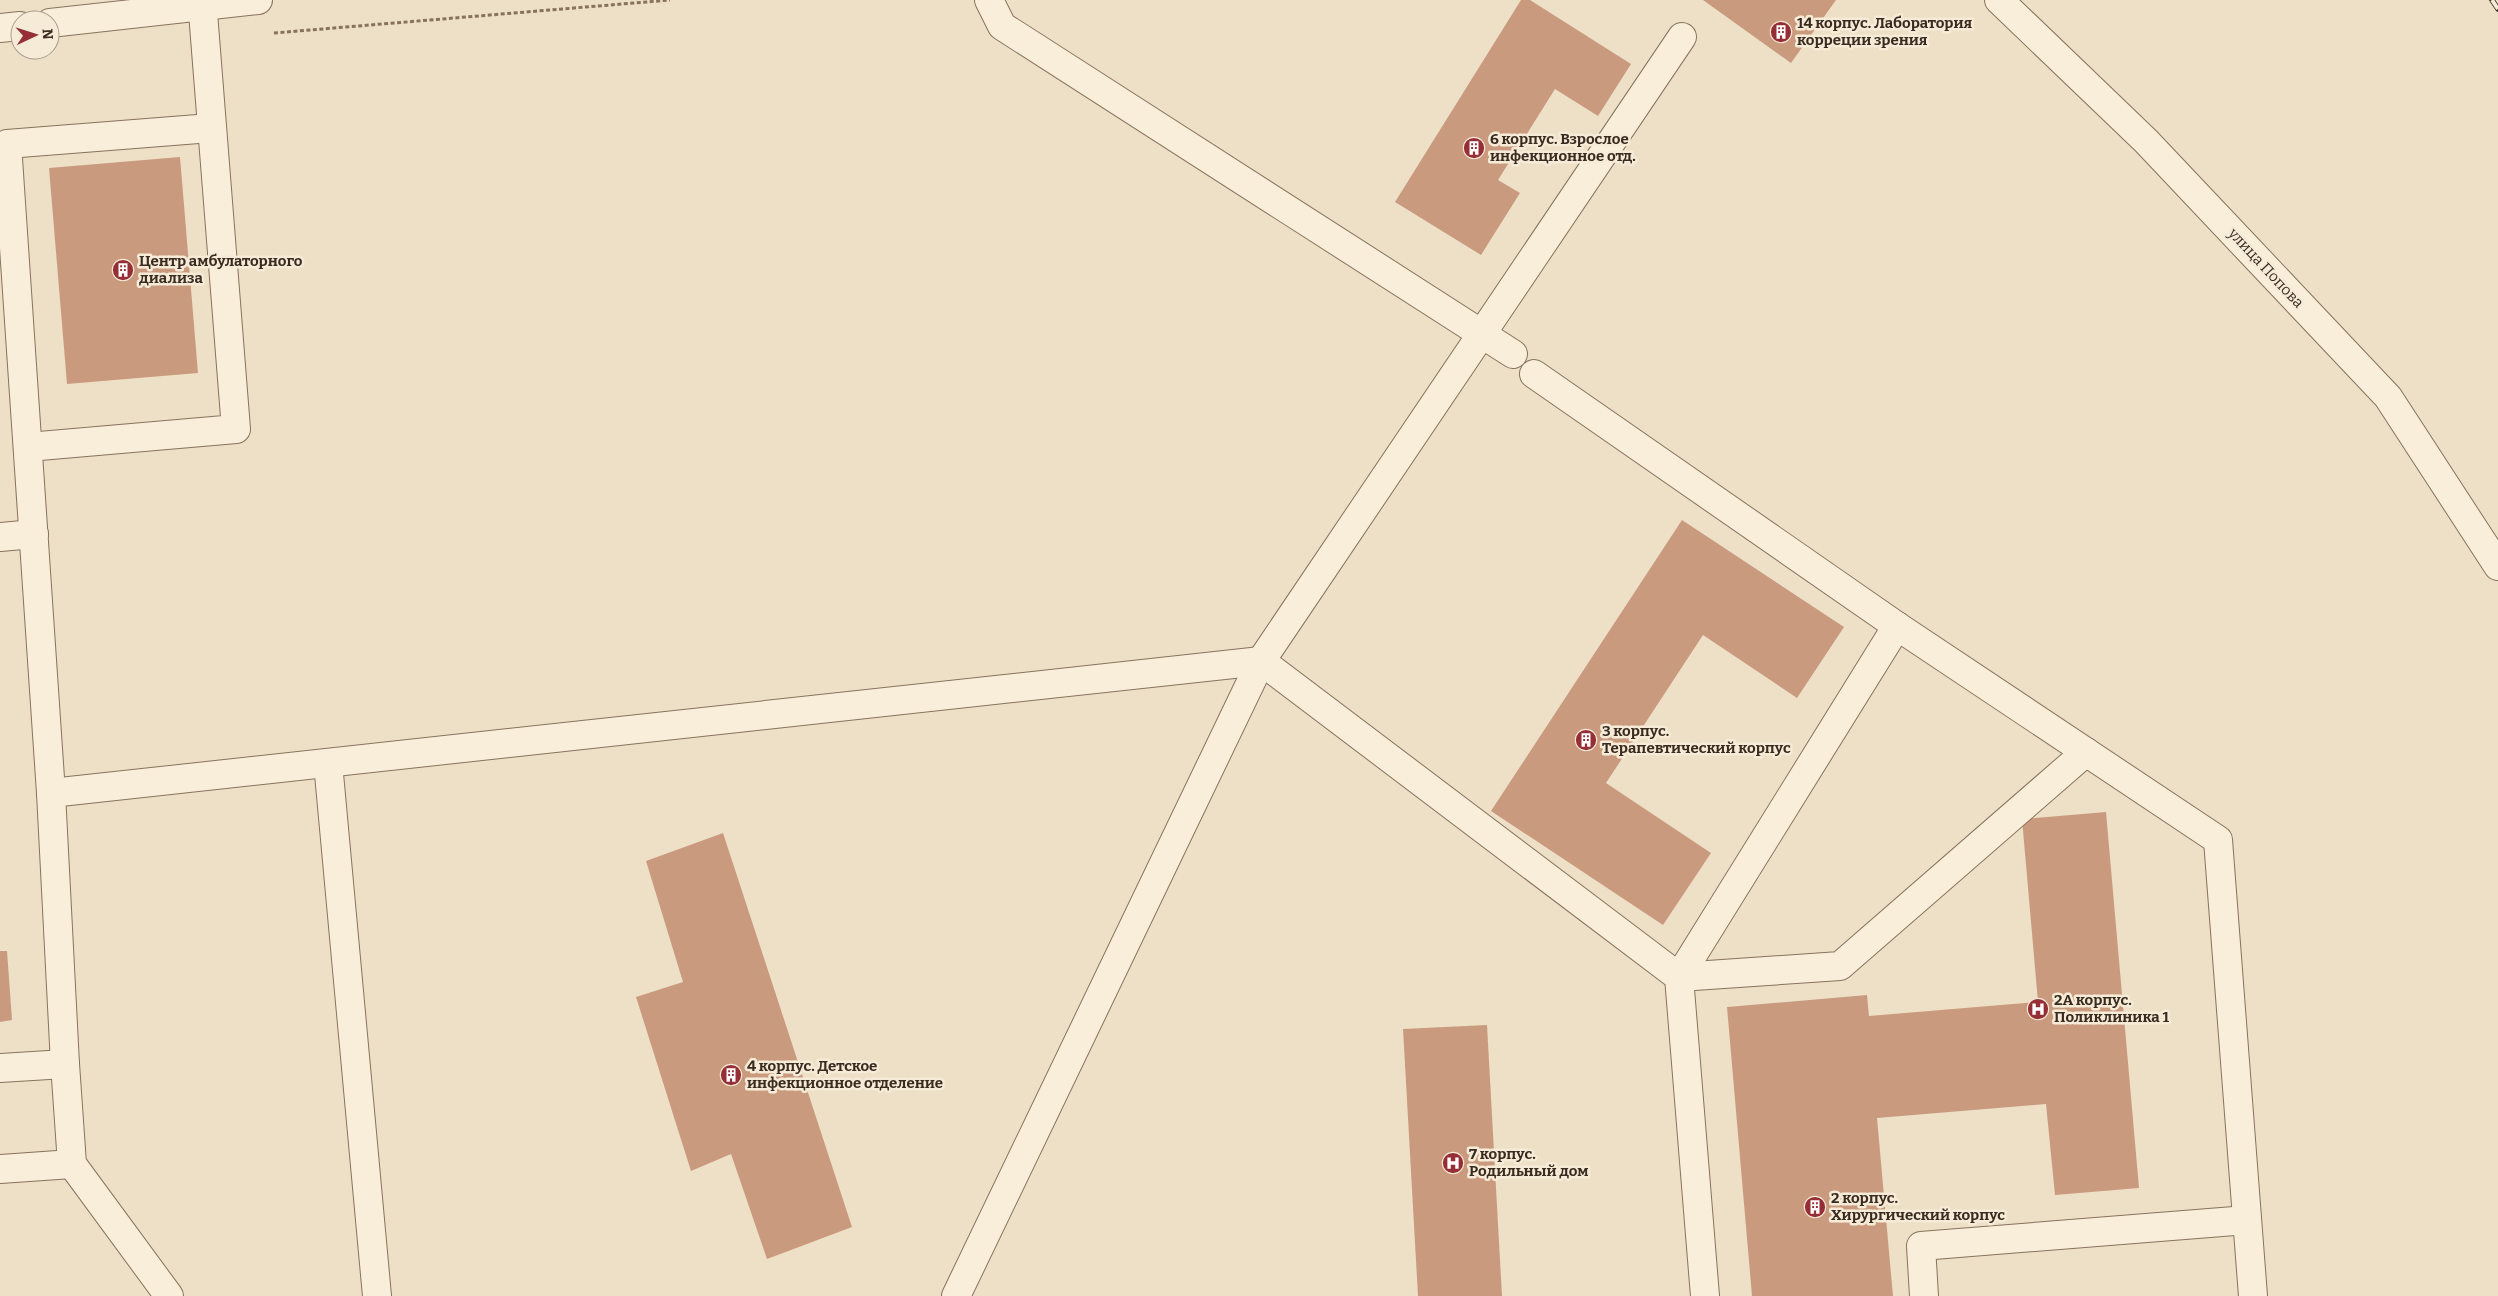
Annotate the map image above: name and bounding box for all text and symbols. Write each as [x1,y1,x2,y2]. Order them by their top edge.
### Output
north arrow [10,10,60,60]
place label: 14 корпус. Лаборатория корреции зрения [1797,14,1973,49]
building icon: 14 корпус. Лаборатория корреции зрения [1769,20,1793,44]
text: N [39,28,56,40]
place label: 6 корпус. Взрослое инфекционное отд. [1490,130,1636,165]
building icon: 6 корпус. Взрослое инфекционное отд. [1462,136,1486,160]
street label: улица Попова [2224,224,2308,312]
place label: Центр амбулаторного диализа [139,252,303,287]
building icon: Центр амбулаторного диализа [111,258,135,282]
place label: 3 корпус. Терапевтический корпус [1602,722,1791,757]
building icon: 3 корпус. Терапевтический корпус [1574,728,1598,752]
place label: 2А корпус. Поликлиника 1 [2054,991,2169,1026]
hospital icon: 2А корпус. Поликлиника 1 [2026,997,2050,1021]
place label: 4 корпус. Детское инфекционное отделение [747,1057,943,1092]
building icon: 4 корпус. Детское инфекционное отделение [719,1063,743,1087]
place label: 7 корпус. Родильный дом [1469,1145,1589,1180]
hospital icon: 7 корпус. Родильный дом [1441,1151,1465,1175]
place label: 2 корпус. Хирургический корпус [1831,1189,2005,1224]
building icon: 2 корпус. Хирургический корпус [1803,1195,1827,1219]

